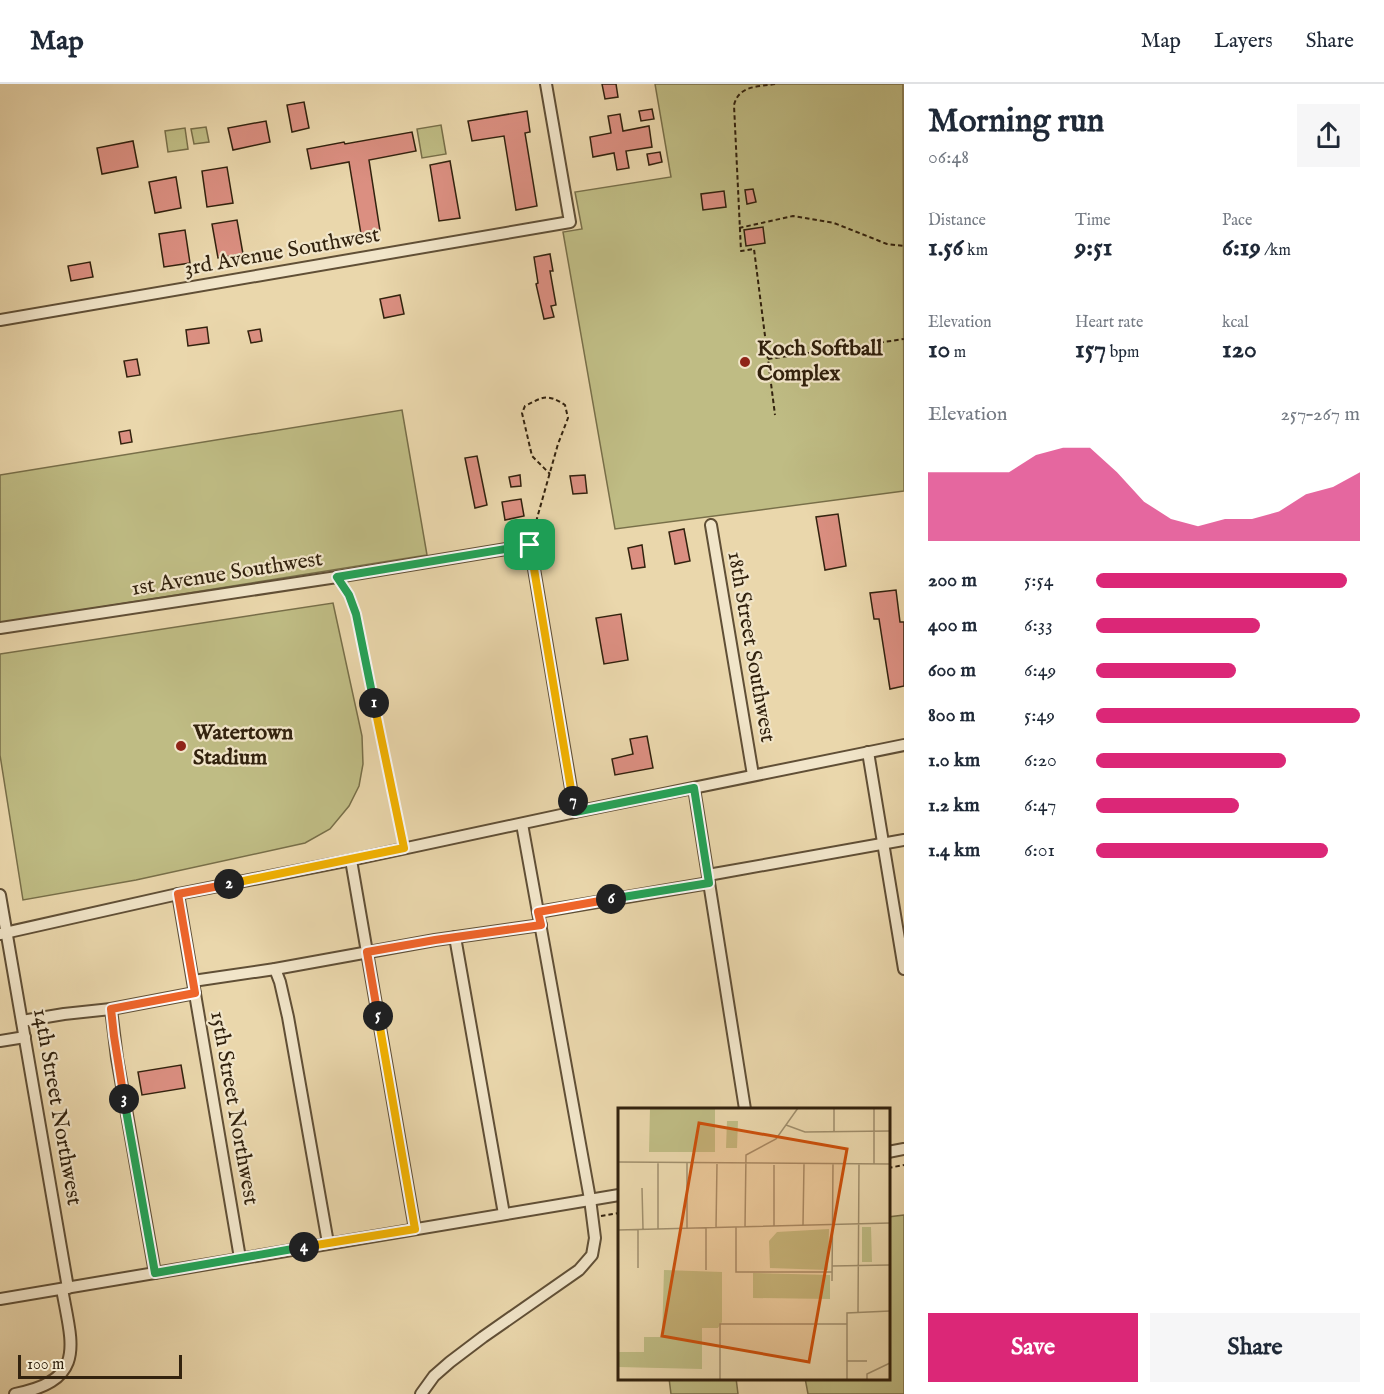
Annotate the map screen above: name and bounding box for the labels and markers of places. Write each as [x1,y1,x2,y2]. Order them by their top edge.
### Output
place label: Koch Softball Complex [757,335,884,388]
marker: Koch Softball Complex [738,355,752,369]
pin [504,519,555,570]
pin: 1 [359,688,389,718]
place label: Watertown Stadium [192,719,293,772]
marker: Watertown Stadium [174,739,188,753]
pin: 7 [558,786,588,816]
pin: 2 [214,869,244,899]
pin: 6 [596,884,626,914]
pin: 5 [363,1001,393,1031]
pin: 3 [109,1084,139,1114]
pin: 4 [289,1232,319,1262]

